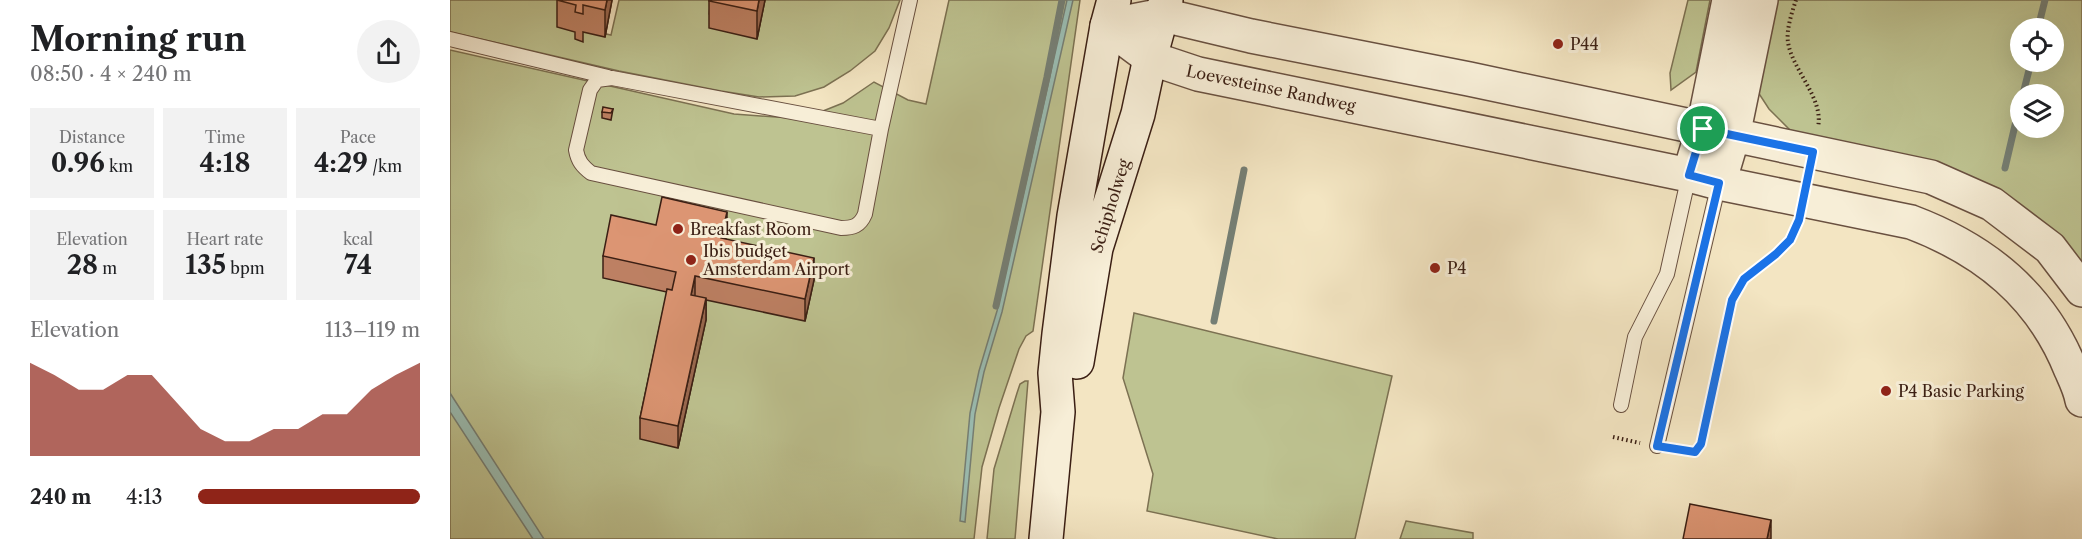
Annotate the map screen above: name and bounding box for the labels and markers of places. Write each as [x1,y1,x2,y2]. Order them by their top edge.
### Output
place label: P44 [1570,34,1599,54]
marker: P44 [1551,37,1565,51]
pin [1677,103,1728,154]
place label: Breakfast Room [690,219,811,239]
marker: Breakfast Room [671,222,685,236]
place label: Ibis budget Amsterdam Airport [702,241,850,279]
marker: Ibis budget Amsterdam Airport [684,253,698,267]
place label: P4 [1447,258,1466,278]
marker: P4 [1428,261,1442,275]
place label: P4 Basic Parking [1898,381,2024,401]
marker: P4 Basic Parking [1879,384,1893,398]

